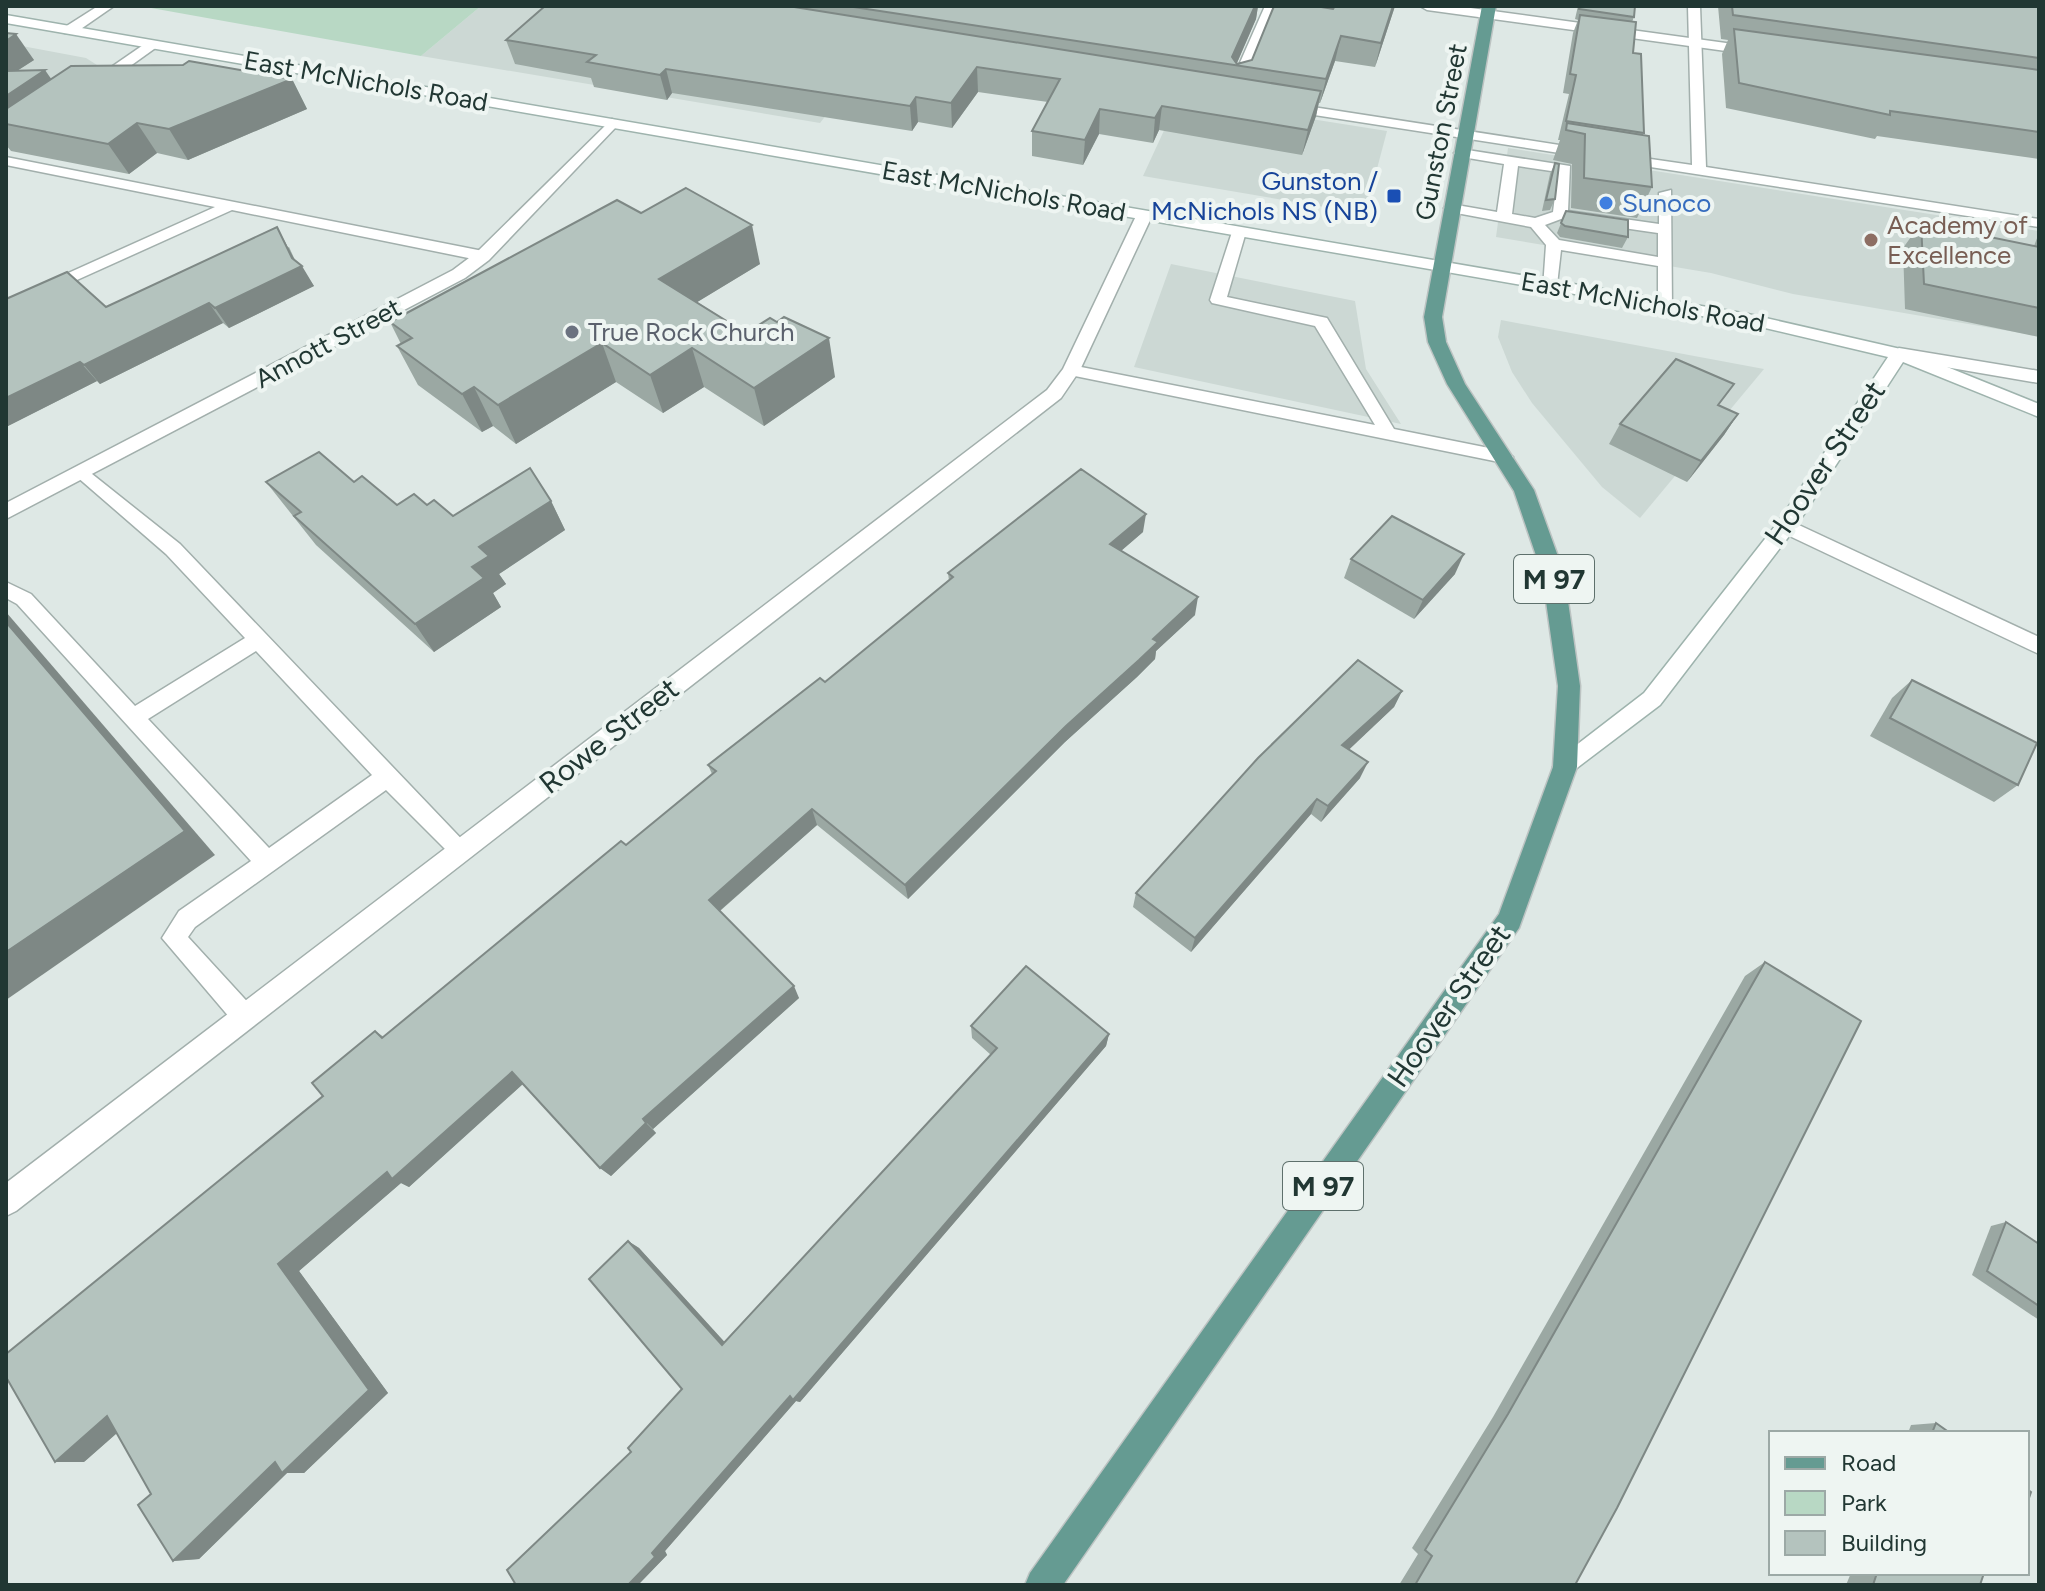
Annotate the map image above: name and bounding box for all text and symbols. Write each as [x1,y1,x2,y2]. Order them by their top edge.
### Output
street label: Gunston Street [1408,41,1474,223]
street label: East McNichols Road [242,44,490,118]
street label: East McNichols Road [880,154,1128,228]
place label: Gunston / McNichols NS (NB) [1151,165,1378,227]
marker: Gunston / McNichols NS (NB) [1385,187,1403,205]
place label: Sunoco [1622,187,1711,219]
marker: Sunoco [1597,194,1615,212]
place label: Academy of Excellence [1887,209,2028,271]
marker: Academy of Excellence [1862,231,1880,249]
street label: East McNichols Road [1519,265,1767,339]
street label: Annott Street [250,291,407,395]
place label: True Rock Church [588,316,795,348]
marker: True Rock Church [563,323,581,341]
street label: Hoover Street [1756,374,1893,552]
road number: M 97 [1514,555,1594,603]
street label: Rowe Street [532,670,686,802]
street label: Hoover Street [1379,917,1518,1094]
road number: M 97 [1283,1162,1363,1210]
legend [1769,1431,2029,1575]
text: Road [1841,1448,1896,1477]
text: Park [1841,1488,1887,1517]
text: Building [1841,1528,1927,1557]

